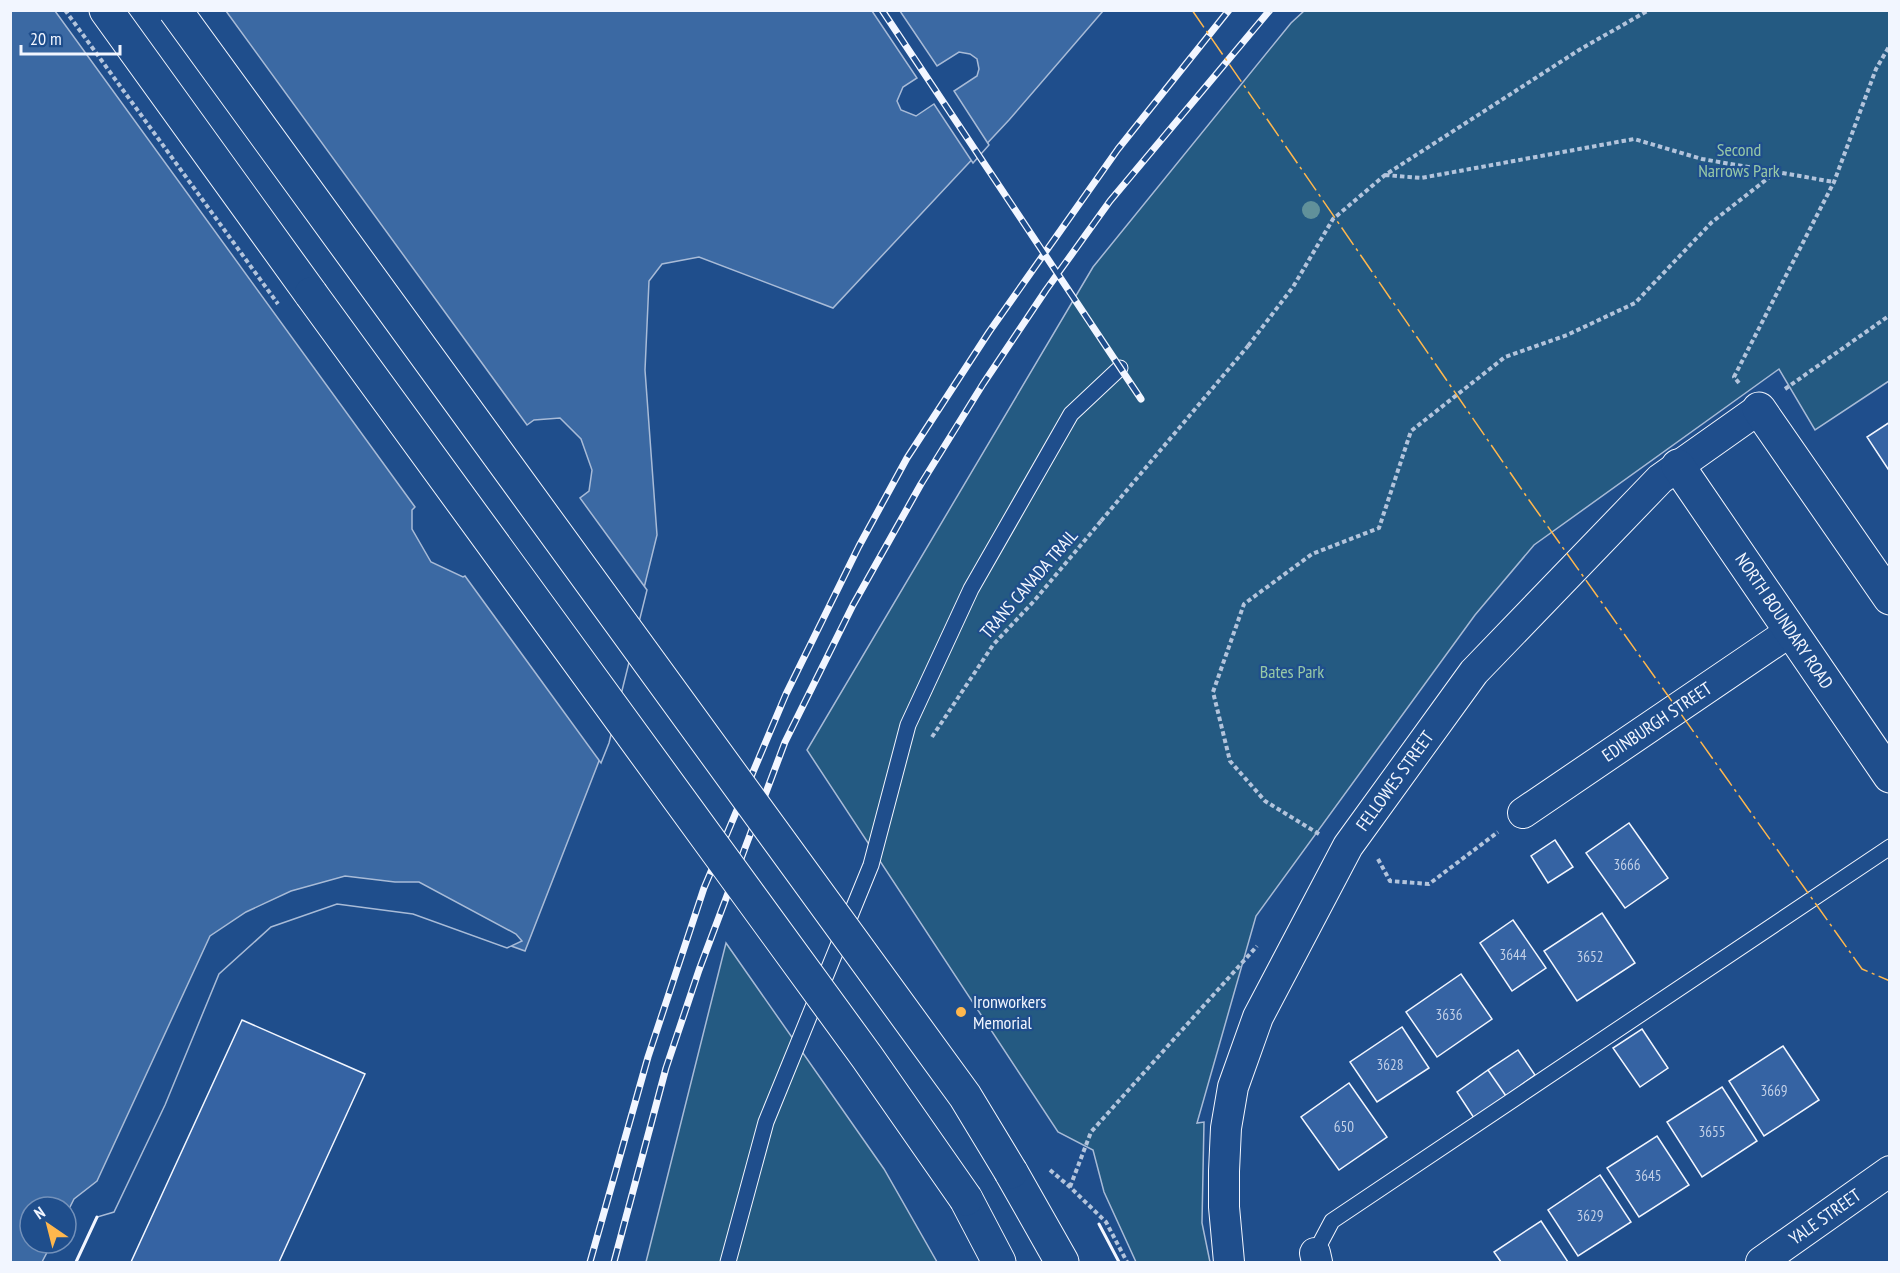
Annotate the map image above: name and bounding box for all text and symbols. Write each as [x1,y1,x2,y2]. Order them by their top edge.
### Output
scale bar [21,18,120,56]
text: 20 m [30,27,62,50]
park label: Second Narrows Park [1698,138,1780,182]
street label: TRANS CANADA TRAIL [975,524,1083,643]
street label: NORTH BOUNDARY ROAD [1730,548,1838,693]
park label: Bates Park [1260,660,1324,683]
street label: EDINBURGH STREET [1598,676,1716,767]
street label: FELLOWES STREET [1351,726,1439,835]
house number: 3666 [1613,855,1641,874]
house number: 3644 [1499,945,1527,964]
house number: 3652 [1576,947,1604,966]
place label: Ironworkers Memorial [973,990,1046,1034]
marker: Ironworkers Memorial [954,1005,968,1019]
house number: 3636 [1435,1005,1463,1024]
house number: 3628 [1376,1055,1404,1074]
house number: 3669 [1760,1081,1788,1100]
house number: 650 [1334,1117,1354,1136]
house number: 3655 [1698,1122,1726,1141]
house number: 3645 [1634,1166,1662,1185]
street label: YALE STREET [1784,1183,1865,1250]
north arrow [18,1195,78,1255]
text: N [30,1202,49,1223]
house number: 3629 [1576,1206,1604,1225]

